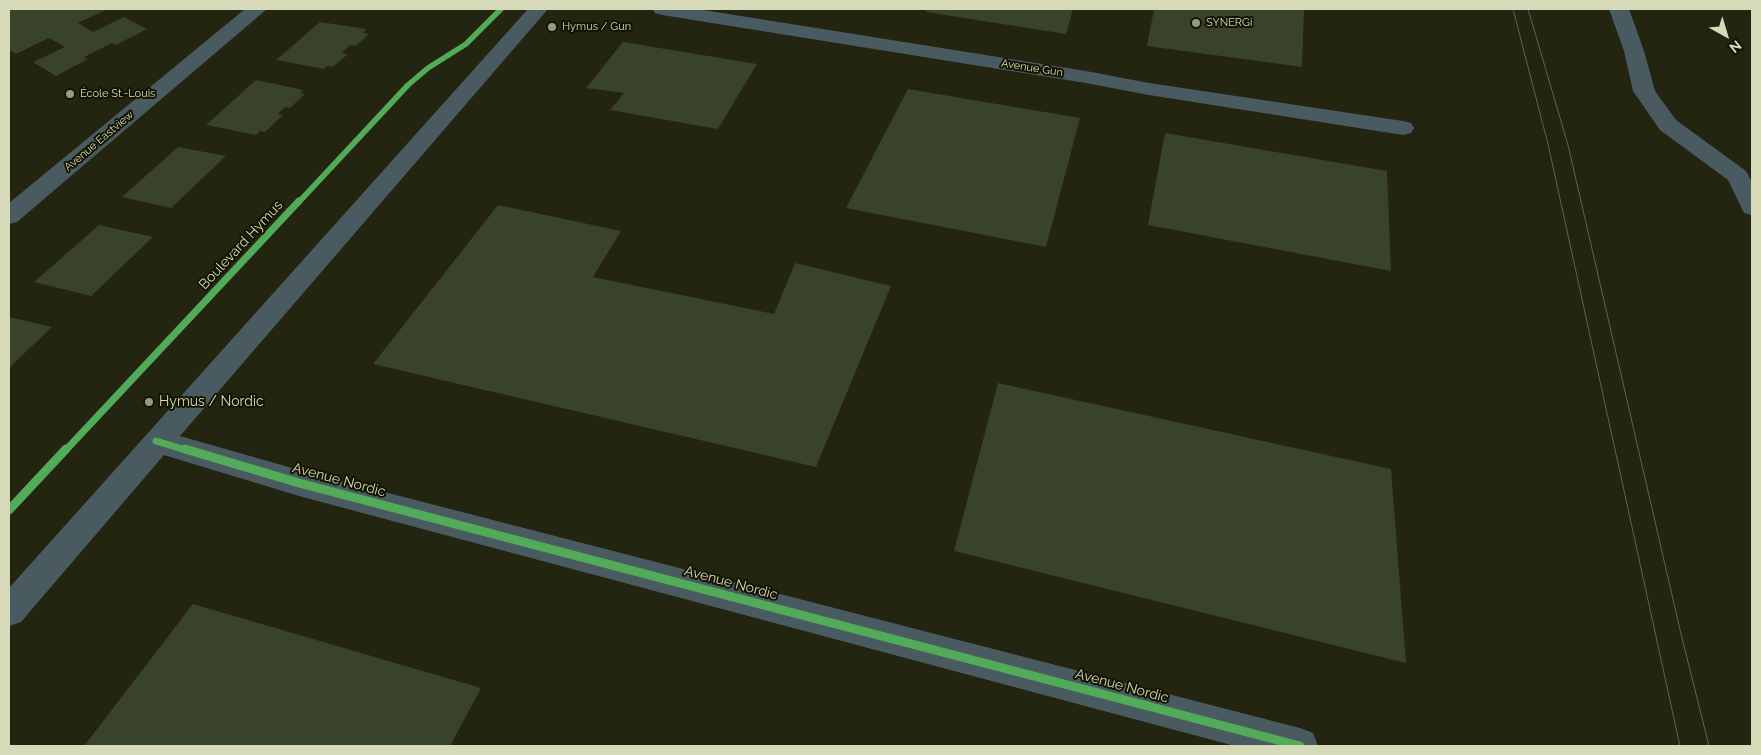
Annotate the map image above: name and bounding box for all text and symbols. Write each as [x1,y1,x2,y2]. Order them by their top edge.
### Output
north arrow [1701,10,1751,60]
place label: SYNERGi [1206,16,1252,30]
marker: SYNERGi [1190,17,1202,29]
place label: Hymus / Gun [562,20,631,34]
marker: Hymus / Gun [546,21,558,33]
text: N [1726,37,1745,56]
street label: Avenue Gun [1000,57,1064,79]
place label: École St.-Louis [80,87,155,101]
marker: École St.-Louis [64,88,76,100]
street label: Avenue Eastview [62,108,136,174]
street label: Boulevard Hymus [195,197,287,293]
place label: Hymus / Nordic [159,394,264,410]
marker: Hymus / Nordic [143,396,155,408]
street label: Avenue Nordic [291,459,387,501]
street label: Avenue Nordic [683,562,779,604]
street label: Avenue Nordic [1074,665,1170,707]

